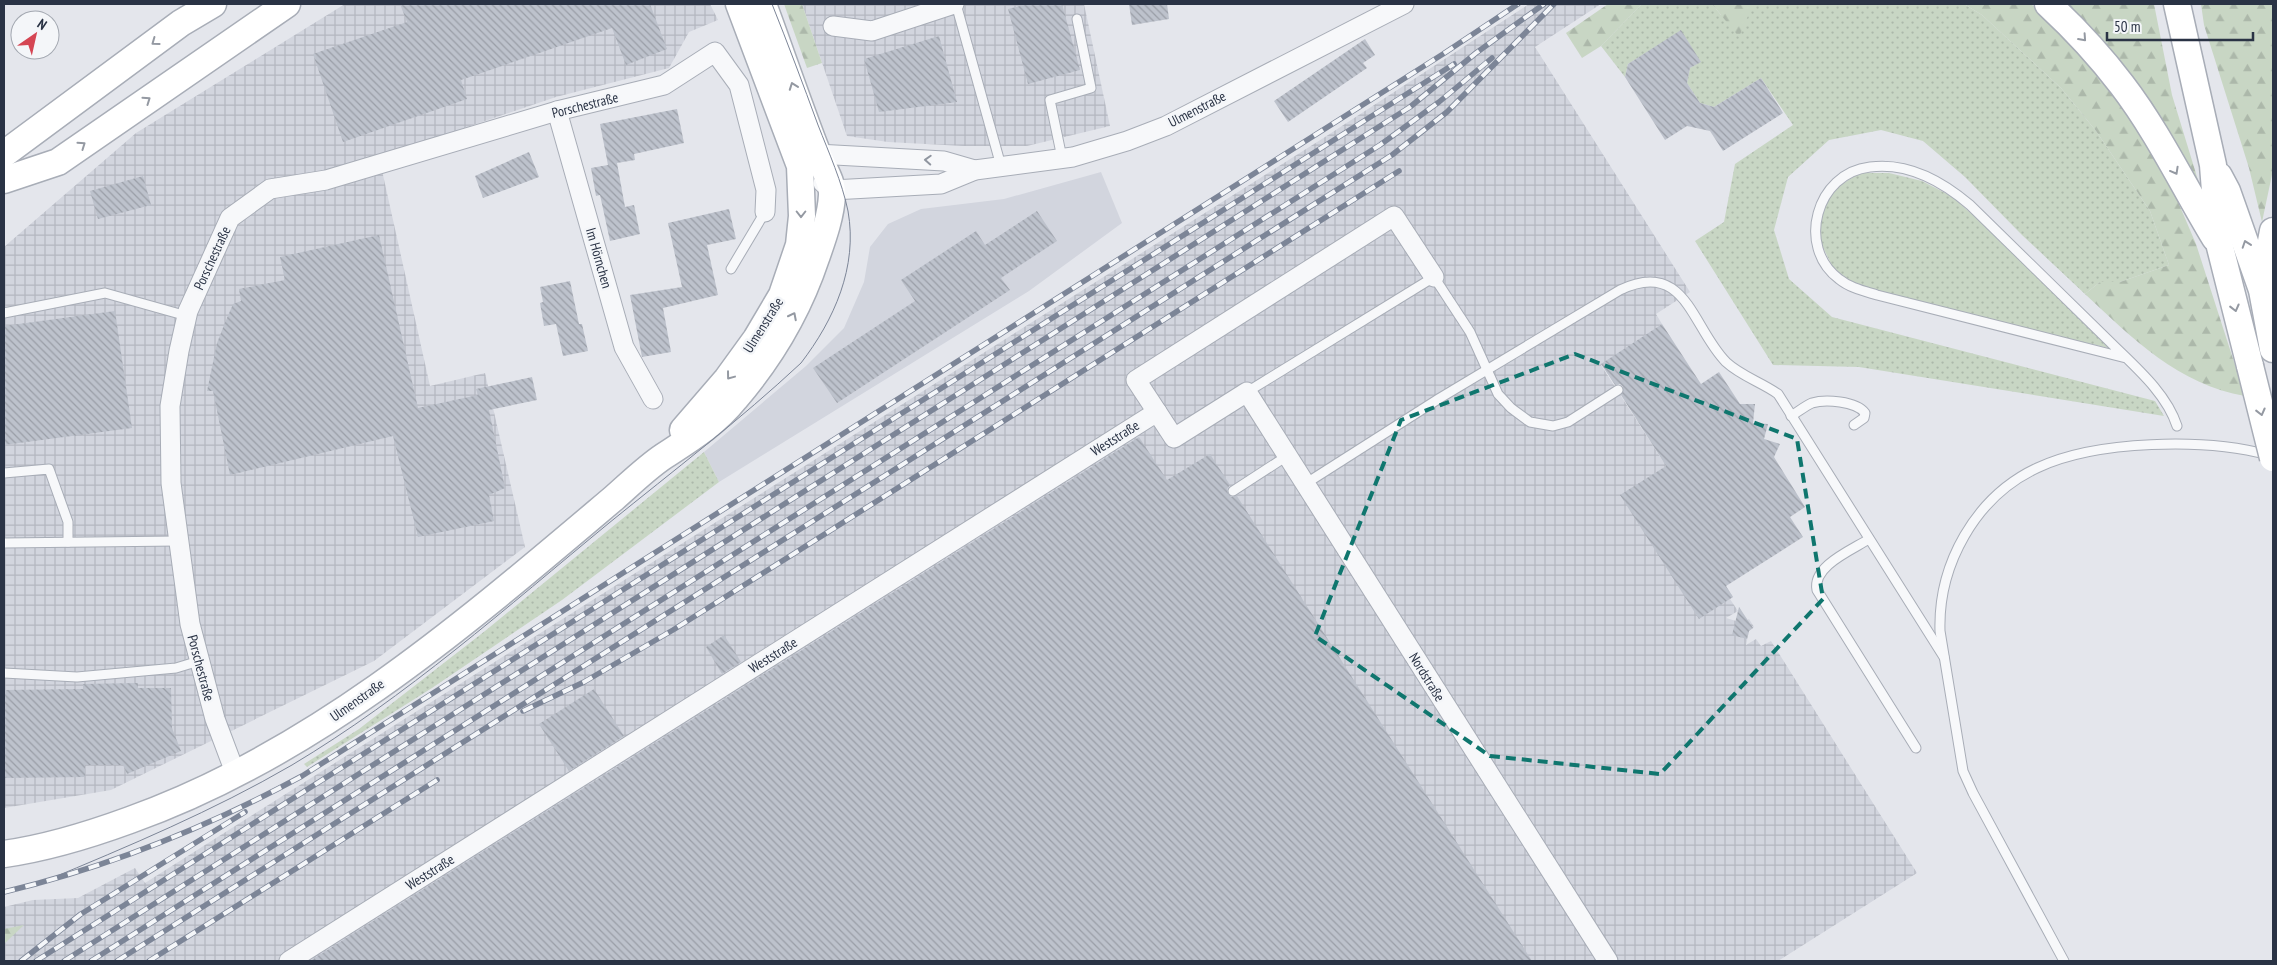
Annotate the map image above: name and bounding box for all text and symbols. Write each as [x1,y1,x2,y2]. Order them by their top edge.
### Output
north arrow [10,10,60,60]
scale bar [2107,10,2253,42]
text: N [34,15,50,34]
text: 50 m [2114,17,2140,36]
one-way arrow [2077,32,2086,41]
one-way arrow [151,36,161,45]
one-way arrow [789,83,799,91]
street label: Ulmenstraße [1165,87,1229,131]
street label: Porschestraße [550,88,620,122]
one-way arrow [141,97,151,106]
one-way arrow [76,142,86,151]
one-way arrow [923,155,931,166]
one-way arrow [2169,165,2179,174]
one-way arrow [796,211,806,219]
street label: Porschestraße [189,223,235,293]
street label: Im Hörnchen [582,226,616,290]
one-way arrow [2242,240,2252,249]
street label: Ulmenstraße [739,294,787,356]
one-way arrow [2229,303,2240,312]
one-way arrow [787,312,797,321]
one-way arrow [726,370,735,379]
one-way arrow [2256,408,2266,416]
street label: Weststraße [1087,416,1143,460]
street label: Porschestraße [183,633,219,703]
street label: Weststraße [745,633,801,677]
street label: Nordstraße [1405,649,1449,705]
street label: Ulmenstraße [326,675,388,725]
street label: Weststraße [402,850,458,894]

